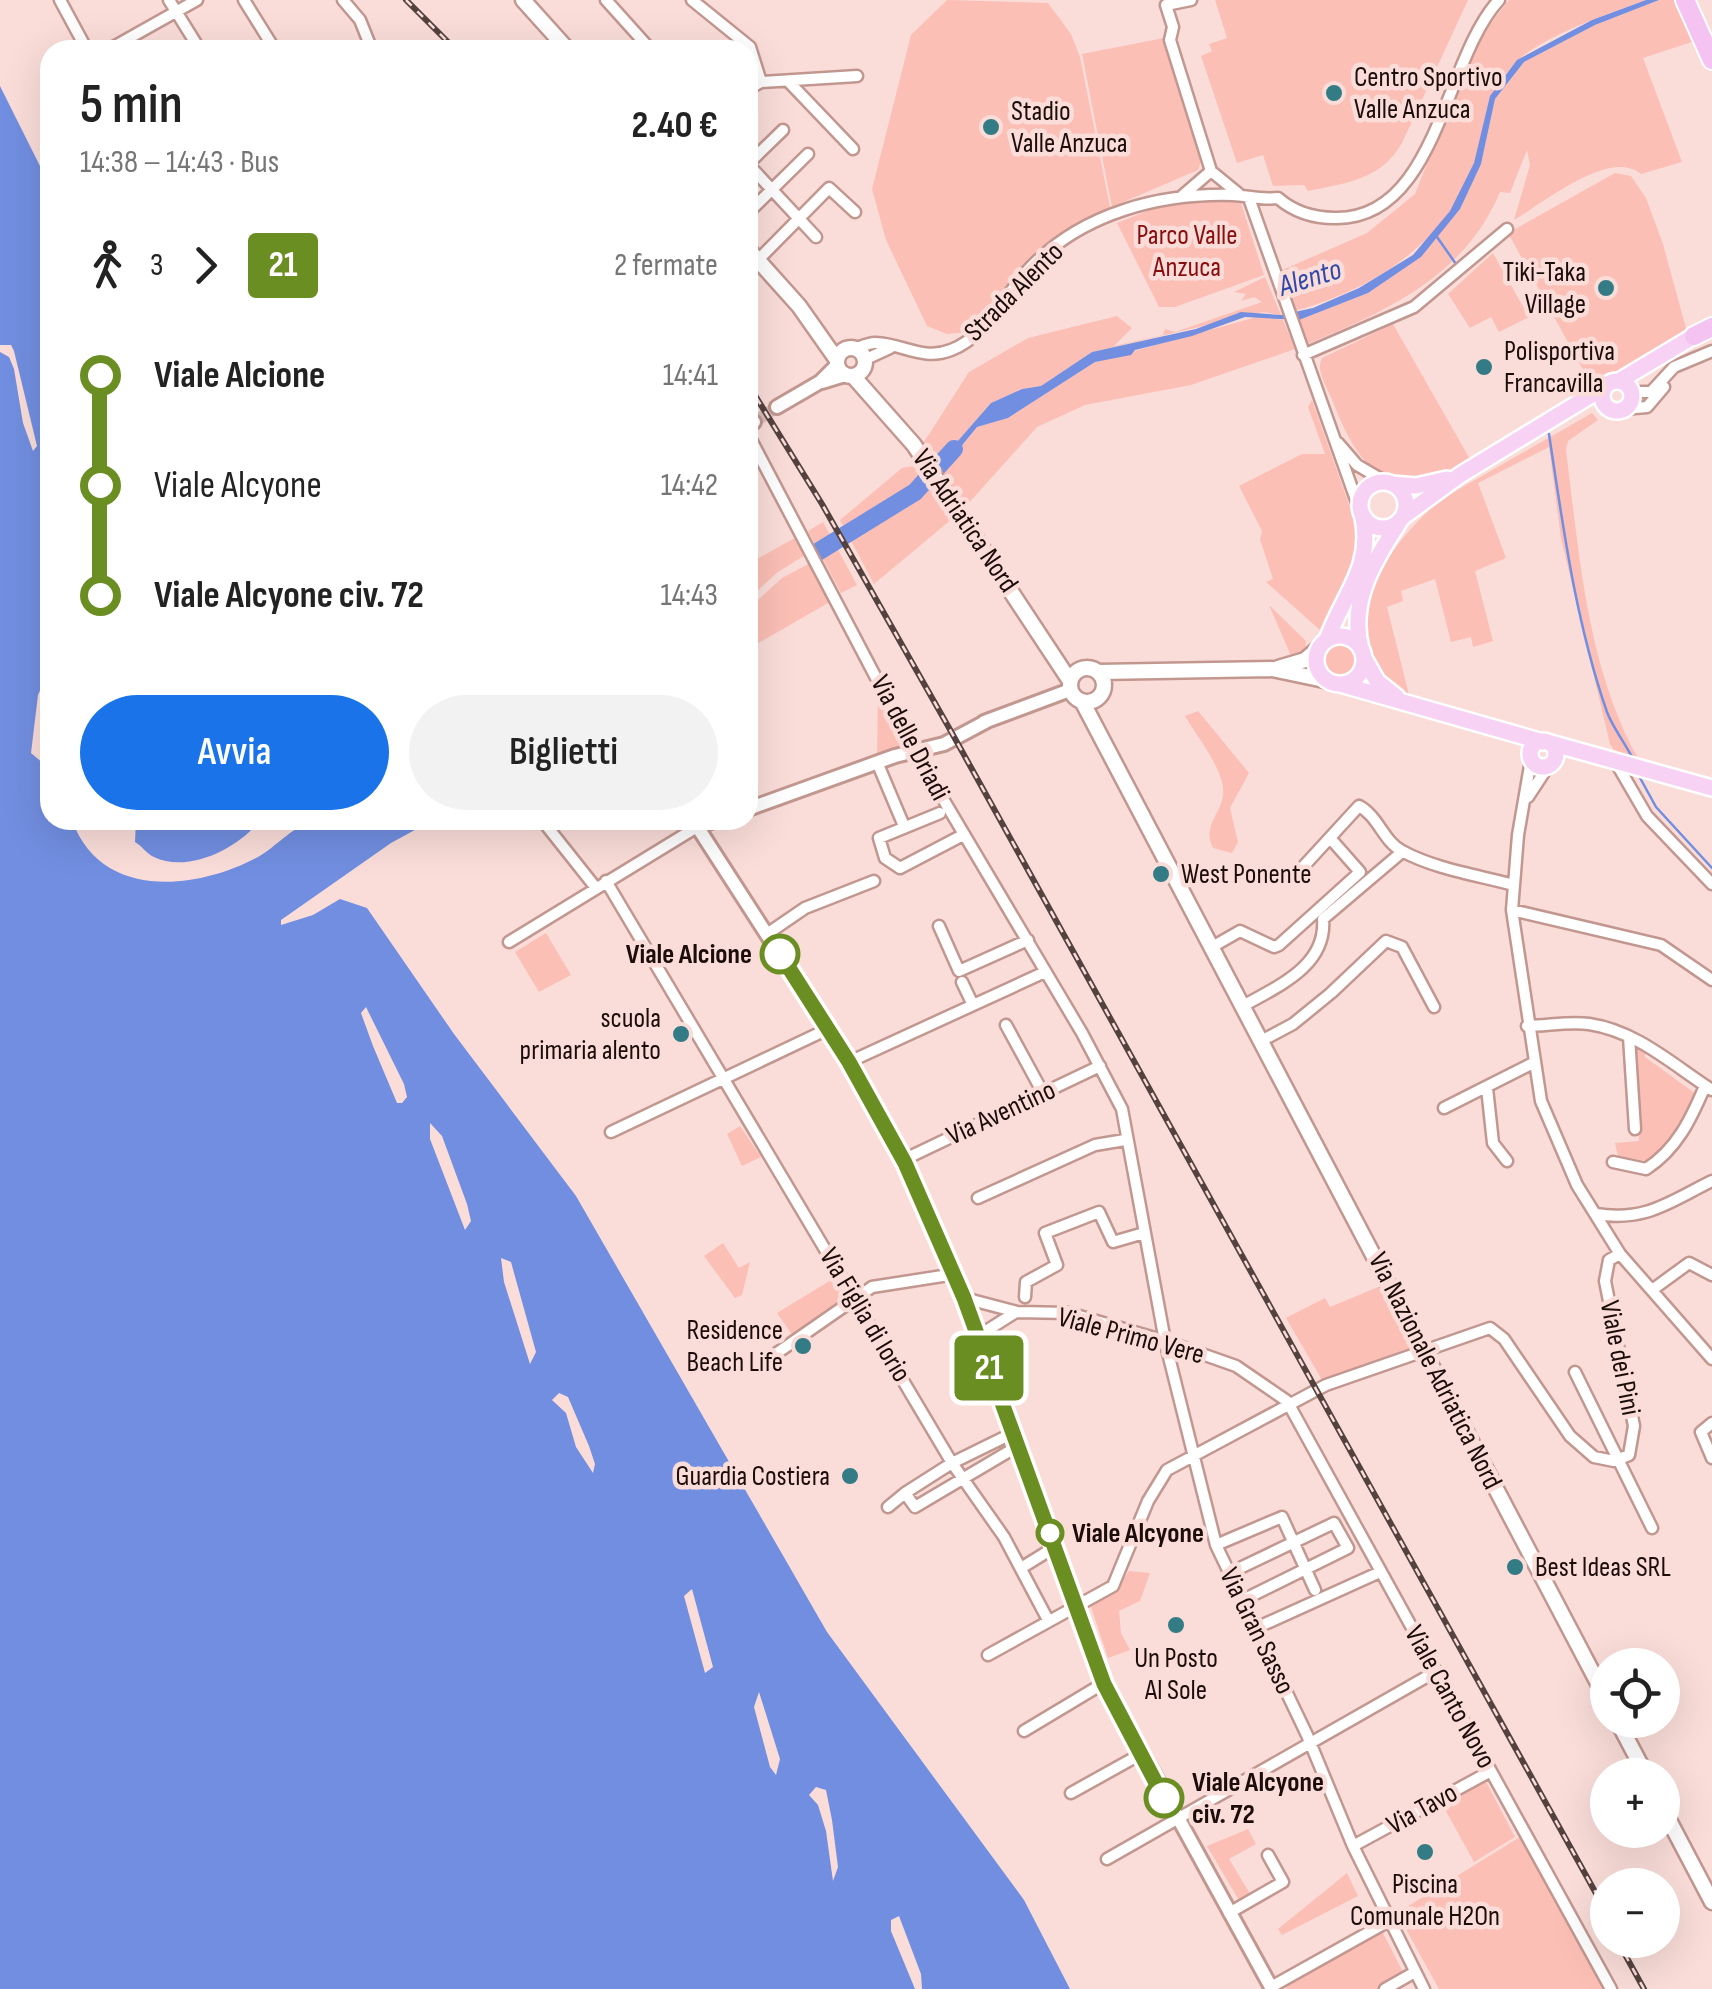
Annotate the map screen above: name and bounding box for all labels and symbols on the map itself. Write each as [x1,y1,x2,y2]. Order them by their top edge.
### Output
place label: Centro Sportivo Valle Anzuca [1354,61,1503,126]
marker: Centro Sportivo Valle Anzuca [1323,82,1345,104]
place label: Stadio Valle Anzuca [1011,95,1128,160]
marker: Stadio Valle Anzuca [980,116,1002,138]
park label: Parco Valle Anzuca [1136,219,1238,284]
street label: Strada Alento [958,236,1070,348]
water label: Alento [1273,251,1346,305]
place label: Tiki-Taka Village [1503,256,1586,321]
marker: Tiki-Taka Village [1595,277,1617,299]
place label: Polisportiva Francavilla [1504,335,1615,400]
marker: Polisportiva Francavilla [1473,356,1495,378]
street label: Via Adriatica Nord [905,443,1025,599]
street label: Via delle Driadi [863,670,957,806]
place label: West Ponente [1181,858,1311,891]
marker: West Ponente [1150,863,1172,885]
marker: Viale Alcione [761,935,799,973]
place label: Viale Alcione [626,938,752,971]
place label: scuola primaria alento [520,1002,661,1067]
marker: scuola primaria alento [670,1023,692,1045]
street label: Via Aventino [941,1074,1061,1152]
street label: Via Figlia di Iorio [812,1242,918,1388]
street label: Via Nazionale Adriatica Nord [1361,1247,1509,1495]
street label: Viale dei Pini [1593,1298,1647,1418]
street label: Viale Primo Vere [1054,1301,1208,1371]
place label: Residence Beach Life [687,1314,783,1379]
marker: Residence Beach Life [792,1335,814,1357]
line badge: 21 [944,1336,1034,1400]
place label: Guardia Costiera [675,1460,830,1493]
marker: Guardia Costiera [839,1465,861,1487]
place label: Viale Alcyone [1072,1517,1204,1550]
marker: Viale Alcyone [1037,1520,1063,1546]
place label: Best Ideas SRL [1535,1551,1671,1584]
marker: Best Ideas SRL [1504,1556,1526,1578]
street label: Via Gran Sasso [1212,1563,1302,1699]
marker: Un Posto Al Sole [1165,1614,1187,1636]
street label: Viale Canto Novo [1397,1620,1503,1774]
place label: Un Posto Al Sole [1134,1642,1218,1707]
place label: Viale Alcyone civ. 72 [1192,1766,1324,1831]
street label: Via Tavo [1381,1776,1463,1842]
marker: Viale Alcyone civ. 72 [1145,1779,1183,1817]
marker: Piscina Comunale H2On [1414,1841,1436,1863]
place label: Piscina Comunale H2On [1350,1868,1500,1933]

